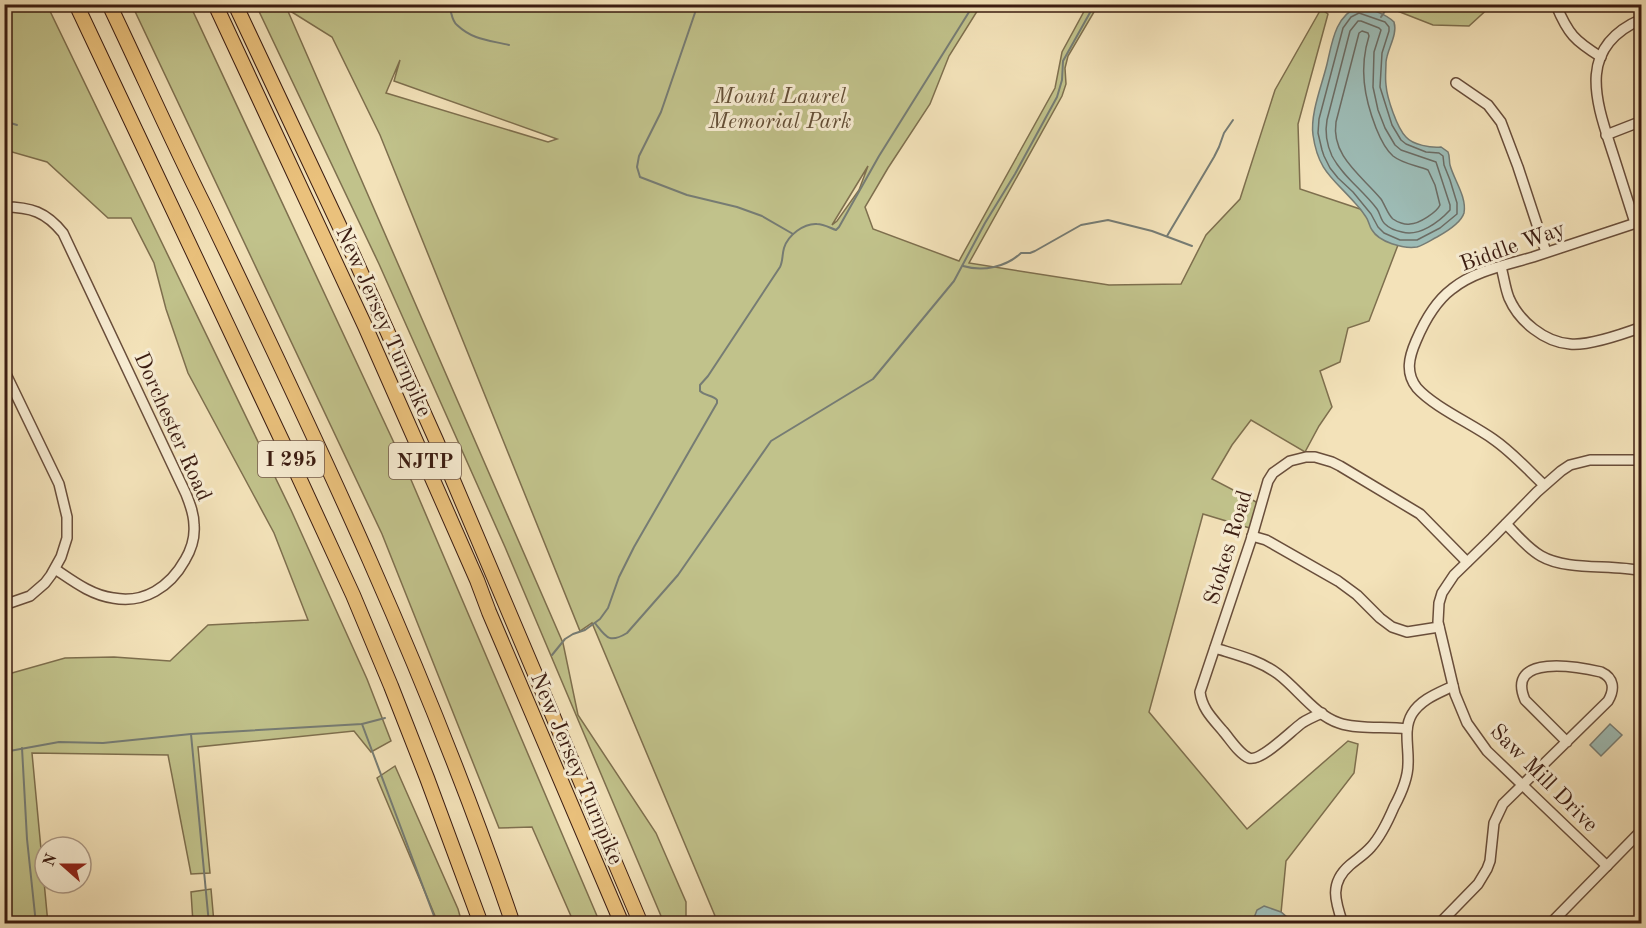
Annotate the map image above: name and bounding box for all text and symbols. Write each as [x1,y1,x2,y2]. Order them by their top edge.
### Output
park label: Mount Laurel Memorial Park [707,86,852,133]
street label: Biddle Way [1457,218,1569,276]
street label: New Jersey Turnpike [331,223,435,420]
street label: Dorchester Road [130,349,215,505]
road number: I 295 [258,441,324,477]
road number: NJTP [389,443,461,479]
street label: Stokes Road [1201,488,1257,607]
street label: New Jersey Turnpike [526,670,627,868]
street label: Saw Mill Drive [1485,720,1602,837]
north arrow [33,835,93,895]
text: N [41,851,61,869]

